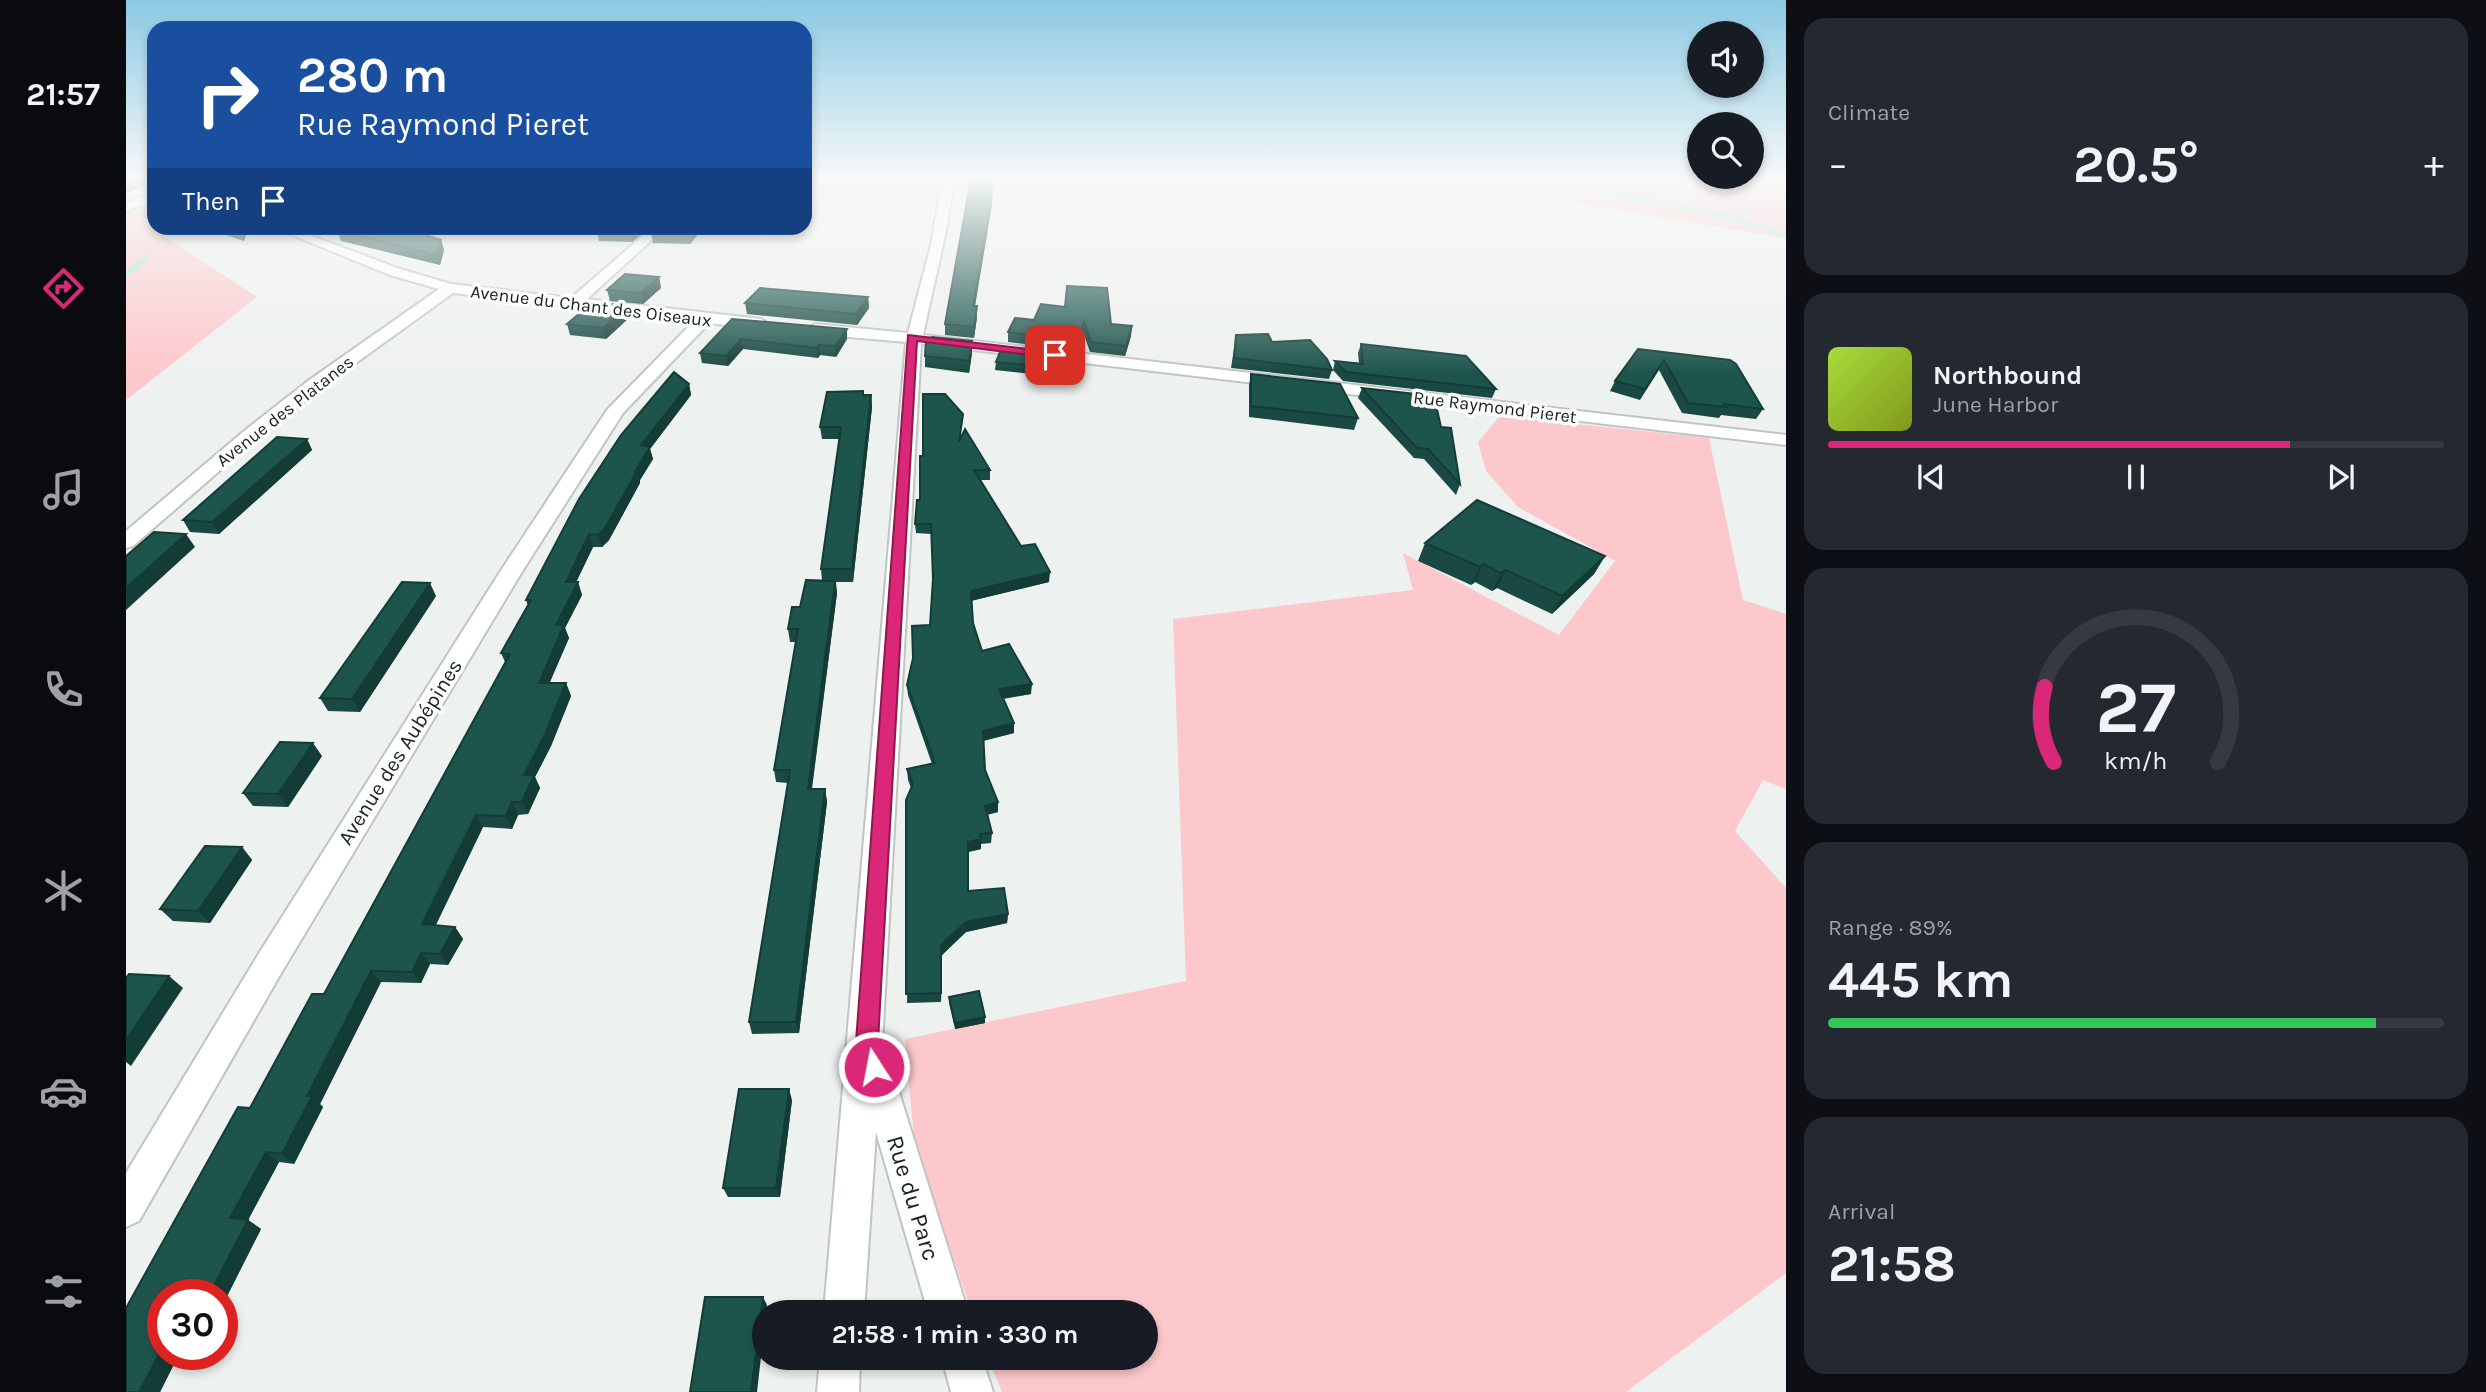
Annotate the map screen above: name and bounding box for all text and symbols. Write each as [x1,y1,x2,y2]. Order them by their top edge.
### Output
map controls [1687,21,1764,189]
button: sound [1687,21,1764,98]
text: 280 m [297,47,448,104]
icon: right [182,49,273,140]
text: 21:57 [26,76,100,113]
text: Climate [1828,99,1910,126]
text: Rue Raymond Pieret [297,106,589,143]
button: search [1687,112,1764,189]
text: 20.5° [2073,134,2199,195]
text: − [1828,142,1848,187]
text: + [2424,142,2444,187]
icon: arrive [254,182,292,220]
text: Then [182,186,240,217]
icon: directions [39,264,88,313]
street label: Avenue du Chant des Oiseaux [469,280,713,332]
pin [1025,325,1085,385]
icon: arrive [1036,336,1074,374]
street label: Avenue des Platanes [212,351,358,471]
text: Northbound [1933,360,2082,391]
street label: Rue Raymond Pieret [1412,386,1578,428]
text: June Harbor [1933,391,2058,418]
icon: previous [1912,458,1950,496]
icon: pause [2117,458,2155,496]
icon: next [2322,458,2360,496]
icon: music [39,465,88,514]
street label: Avenue des Aubépines [333,655,467,849]
icon: phone [39,665,88,714]
text: 27 [2096,665,2176,750]
text: km/h [2104,746,2168,775]
icon: climate [39,866,88,915]
text: Range · 89% [1828,914,1953,941]
text: 445 km [1828,949,2013,1010]
position arrow [837,1030,911,1104]
icon: car [39,1067,88,1116]
street label: Rue du Parc [881,1132,945,1264]
text: Arrival [1828,1198,1895,1225]
text: 21:58 [1828,1233,1956,1294]
icon: filters [39,1267,88,1316]
speed limit sign: 30 [147,1279,238,1370]
text: 21:58 · 1 min · 330 m [832,1319,1078,1350]

